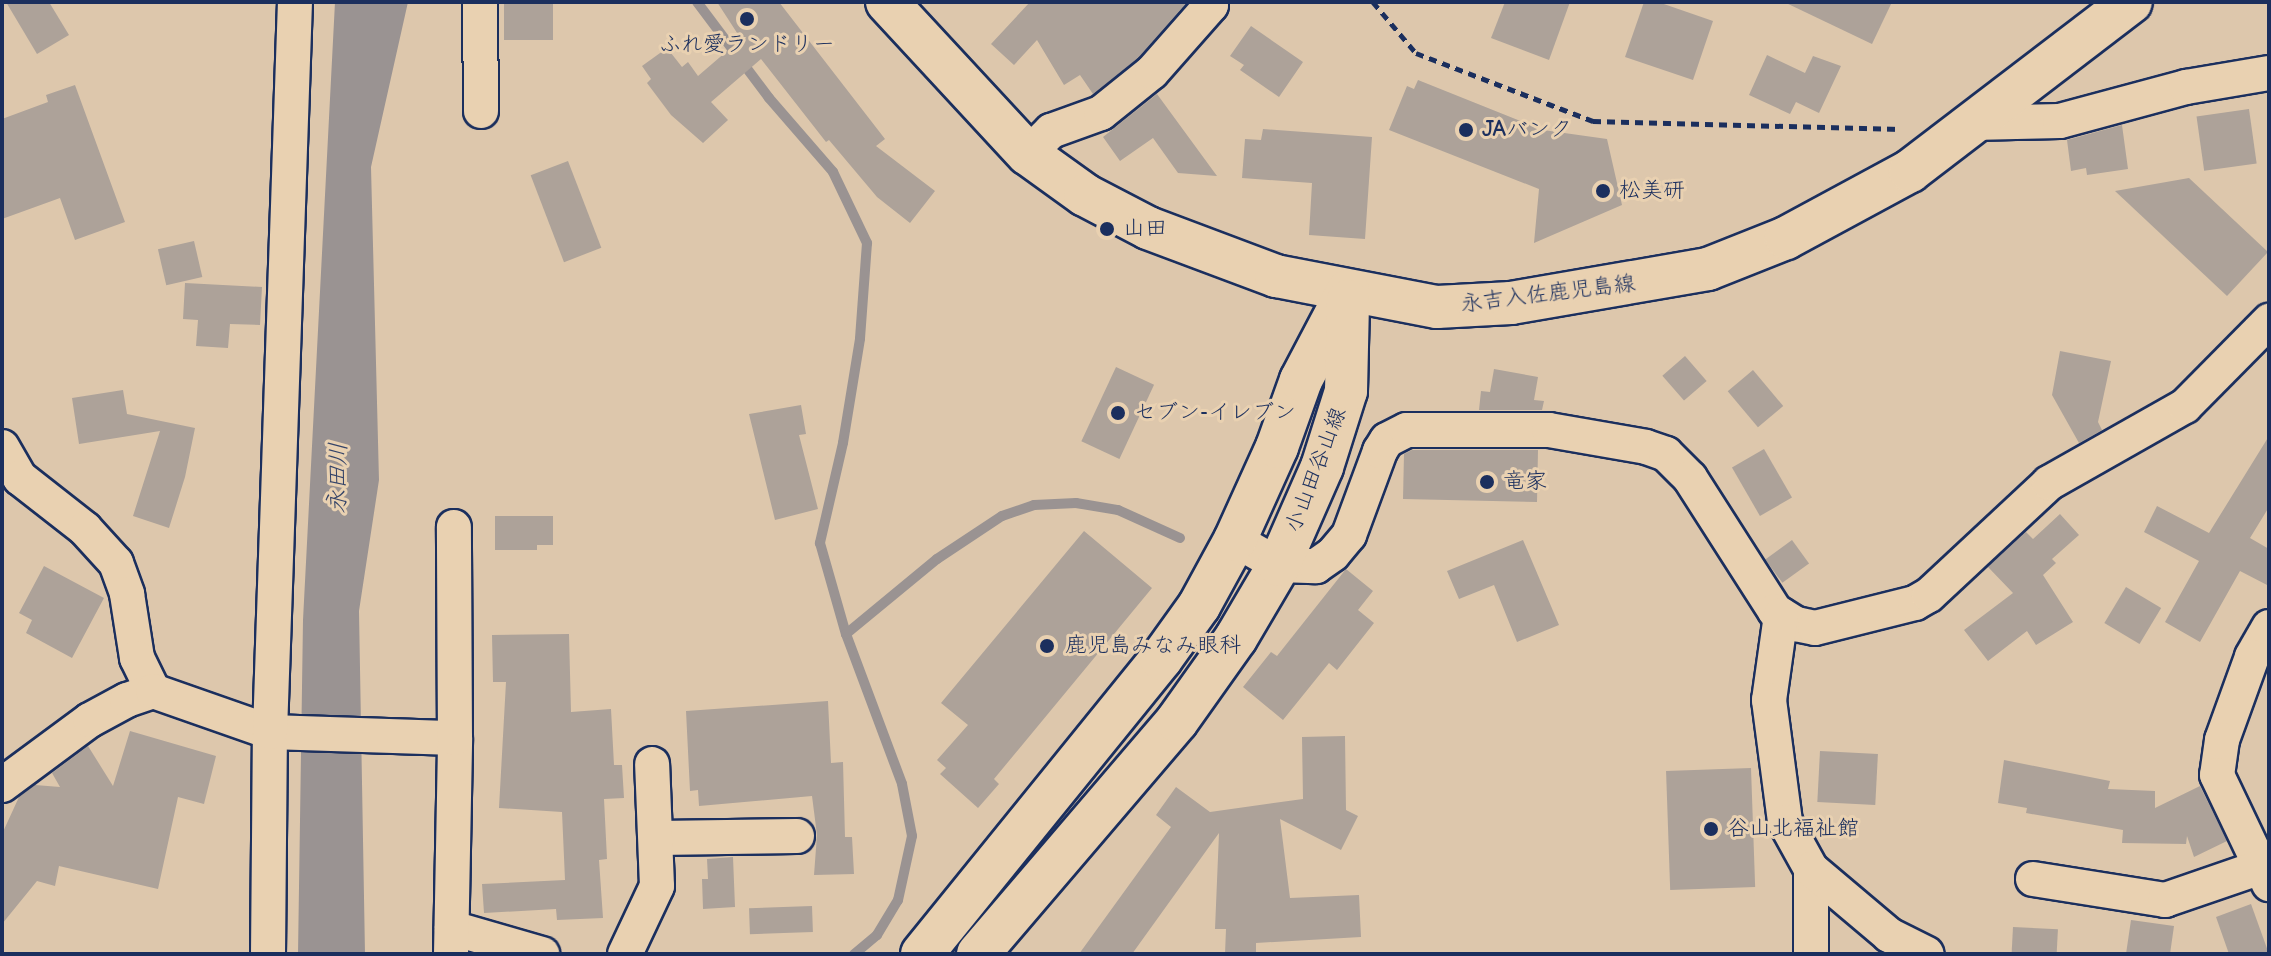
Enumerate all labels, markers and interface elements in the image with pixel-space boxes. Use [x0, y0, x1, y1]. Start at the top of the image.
marker: ふれ愛ランドリー [738, 10, 756, 28]
place label: ふれ愛ランドリー [659, 32, 835, 58]
place label: JAバンク [1482, 117, 1572, 143]
marker: JAバンク [1457, 121, 1475, 139]
place label: 松美研 [1619, 178, 1685, 204]
marker: 松美研 [1594, 182, 1612, 200]
place label: 山田 [1123, 216, 1167, 242]
marker: 山田 [1098, 220, 1116, 238]
street label: 永吉入佐鹿児島線 [1459, 270, 1637, 318]
place label: セブン-イレブン [1134, 400, 1296, 426]
marker: セブン-イレブン [1109, 404, 1127, 422]
street label: 小山田谷山線 [1280, 404, 1352, 536]
water label: 永田川 [323, 442, 353, 514]
place label: 竜家 [1503, 469, 1547, 495]
marker: 竜家 [1478, 473, 1496, 491]
place label: 鹿児島みなみ眼科 [1065, 633, 1241, 659]
marker: 鹿児島みなみ眼科 [1036, 635, 1058, 657]
place label: 谷山北福祉館 [1727, 816, 1859, 842]
marker: 谷山北福祉館 [1702, 820, 1720, 838]

